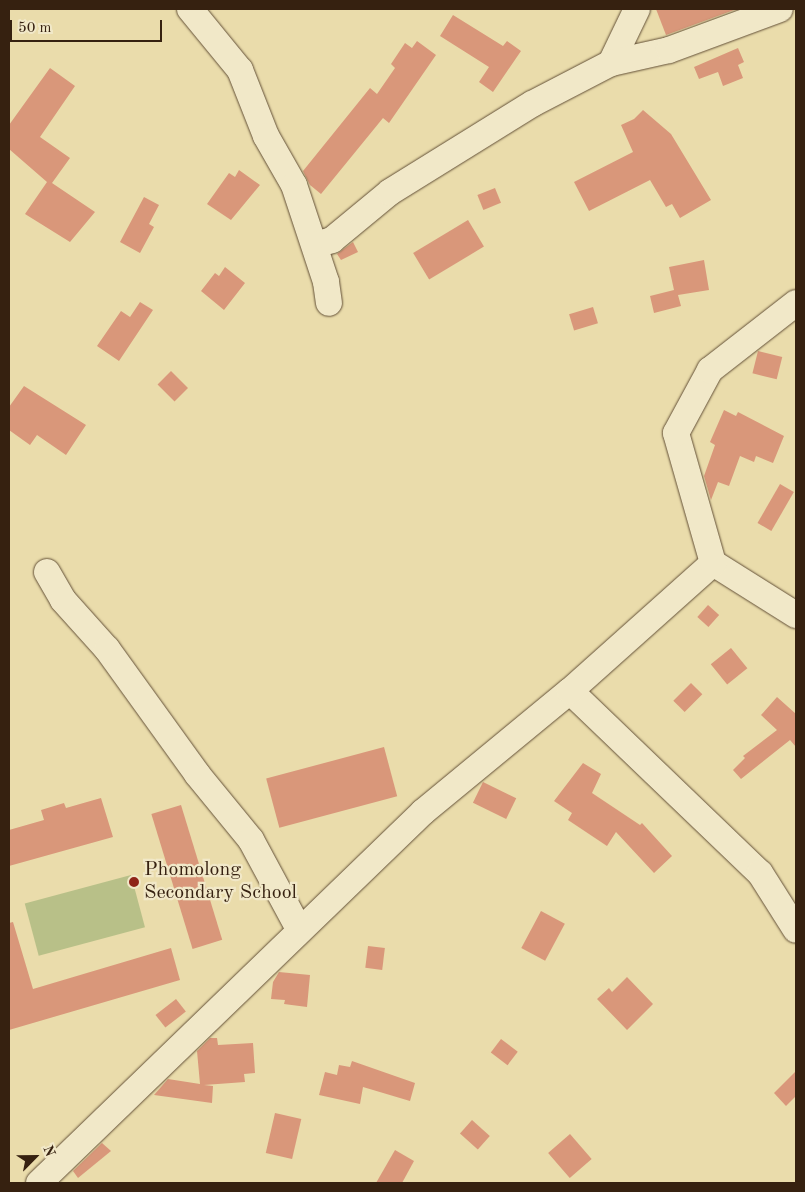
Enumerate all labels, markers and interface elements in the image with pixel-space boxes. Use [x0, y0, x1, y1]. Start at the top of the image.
scale bar [12, 10, 165, 42]
text: 50 m [18, 21, 52, 36]
place label: Phomolong Secondary School [144, 858, 297, 905]
marker: Phomolong Secondary School [128, 876, 140, 888]
north arrow [10, 1132, 60, 1182]
text: N [40, 1143, 57, 1159]

